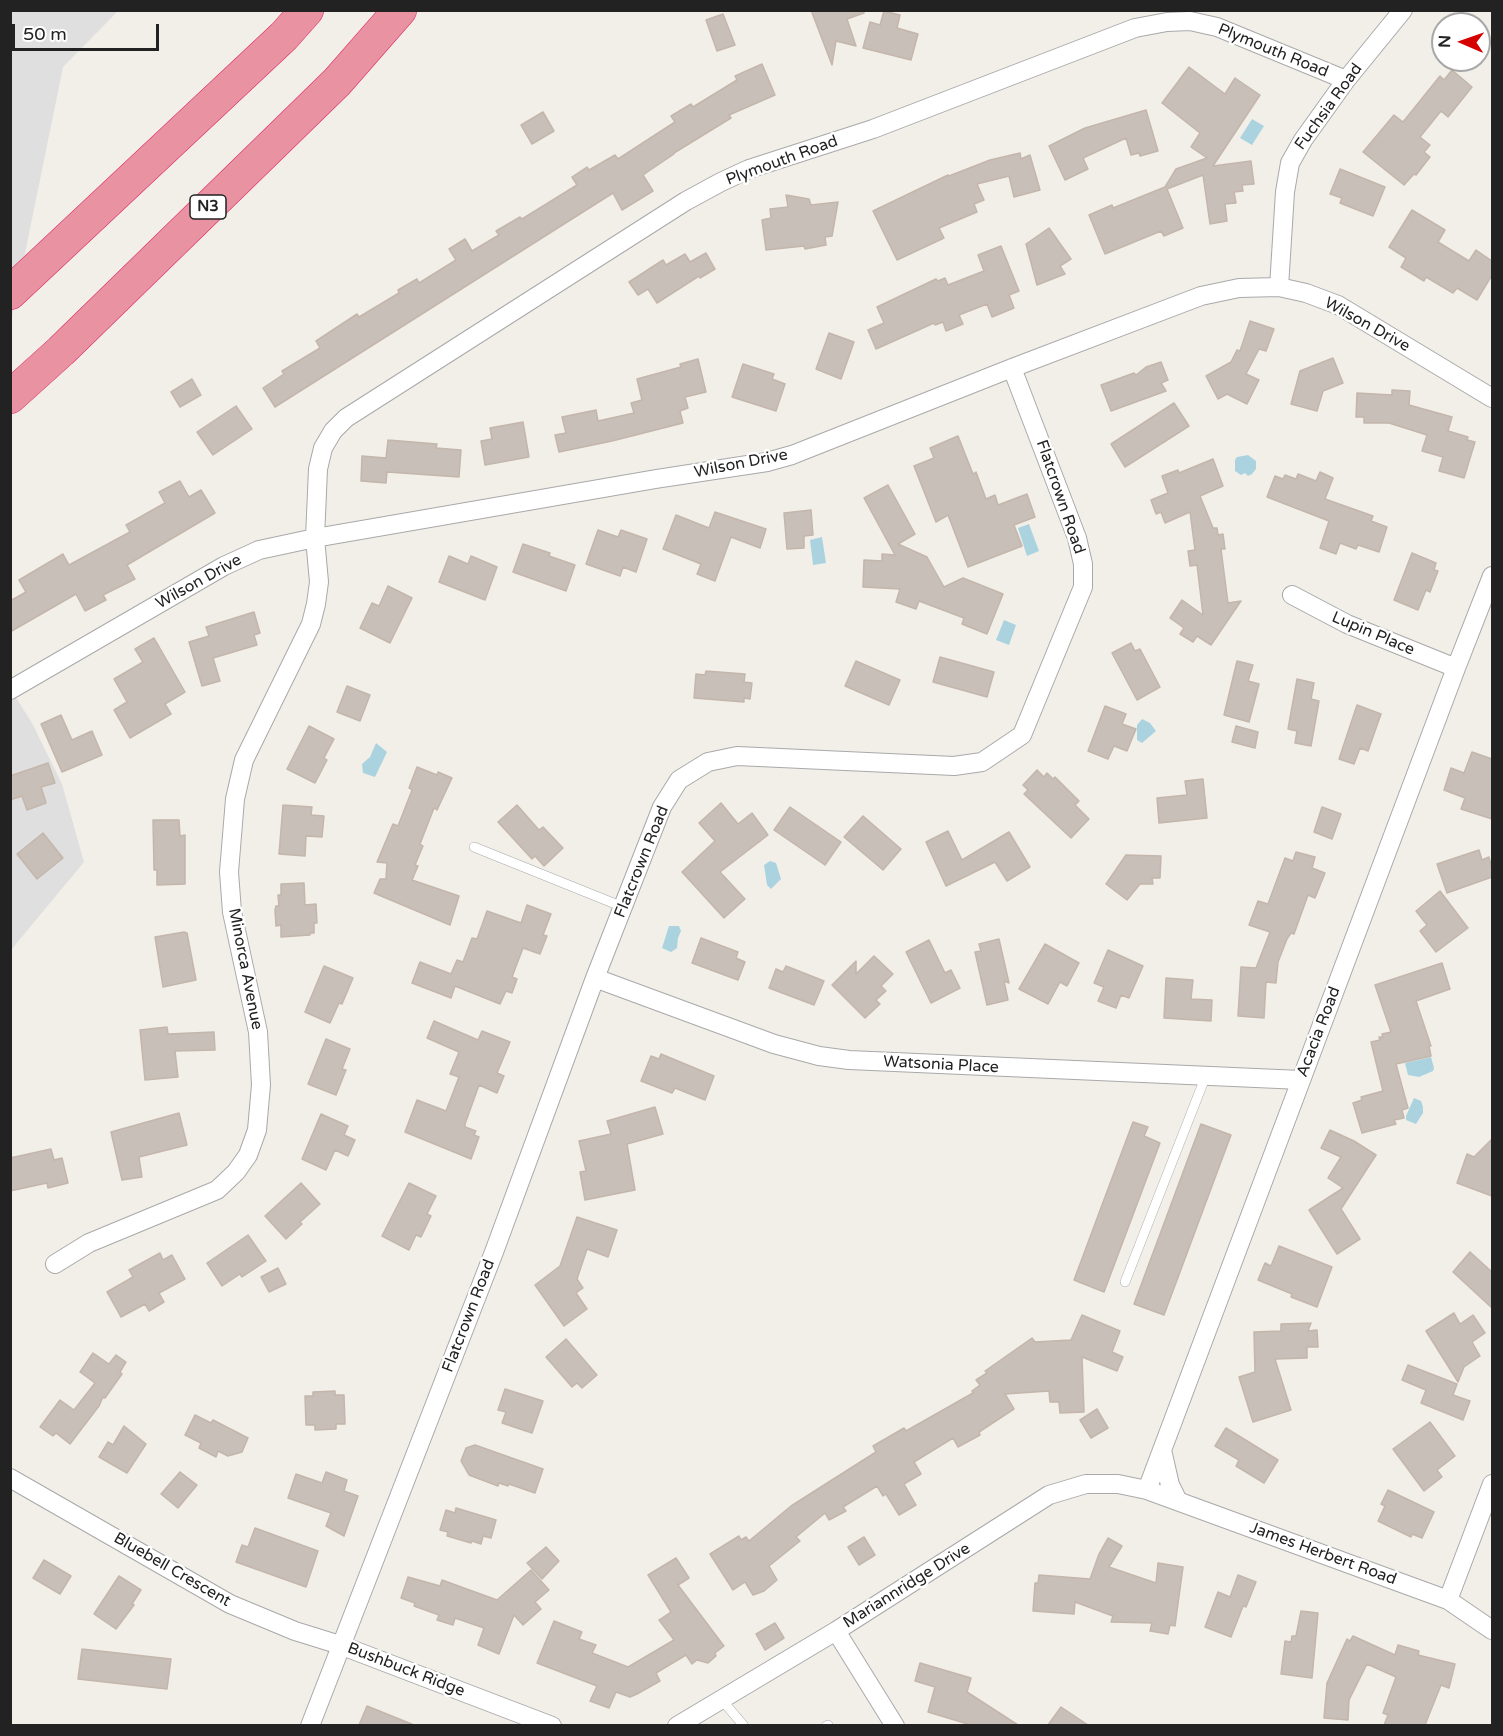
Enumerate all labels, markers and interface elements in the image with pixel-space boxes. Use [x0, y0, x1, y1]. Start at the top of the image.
scale bar [15, 12, 162, 50]
north arrow [1431, 12, 1491, 72]
street label: Plymouth Road [1215, 20, 1331, 82]
text: 50 m [23, 23, 67, 45]
text: N [1435, 35, 1455, 48]
street label: Fuchsia Road [1291, 60, 1367, 154]
street label: Plymouth Road [723, 132, 841, 190]
road number: N3 [190, 195, 226, 219]
street label: Wilson Drive [1321, 294, 1413, 356]
street label: Flatcrown Road [1032, 438, 1088, 556]
street label: Wilson Drive [693, 446, 789, 482]
street label: Wilson Drive [153, 551, 245, 613]
street label: Lupin Place [1329, 608, 1417, 660]
street label: Flatcrown Road [611, 803, 673, 921]
street label: Minorca Avenue [224, 907, 266, 1031]
street label: Acacia Road [1293, 984, 1345, 1080]
street label: Watsonia Place [883, 1052, 999, 1078]
street label: Flatcrown Road [439, 1257, 499, 1375]
street label: James Herbert Road [1247, 1519, 1399, 1589]
street label: Bluebell Crescent [110, 1529, 234, 1611]
street label: Mariannridge Drive [840, 1539, 974, 1633]
street label: Bushbuck Ridge [345, 1639, 467, 1701]

